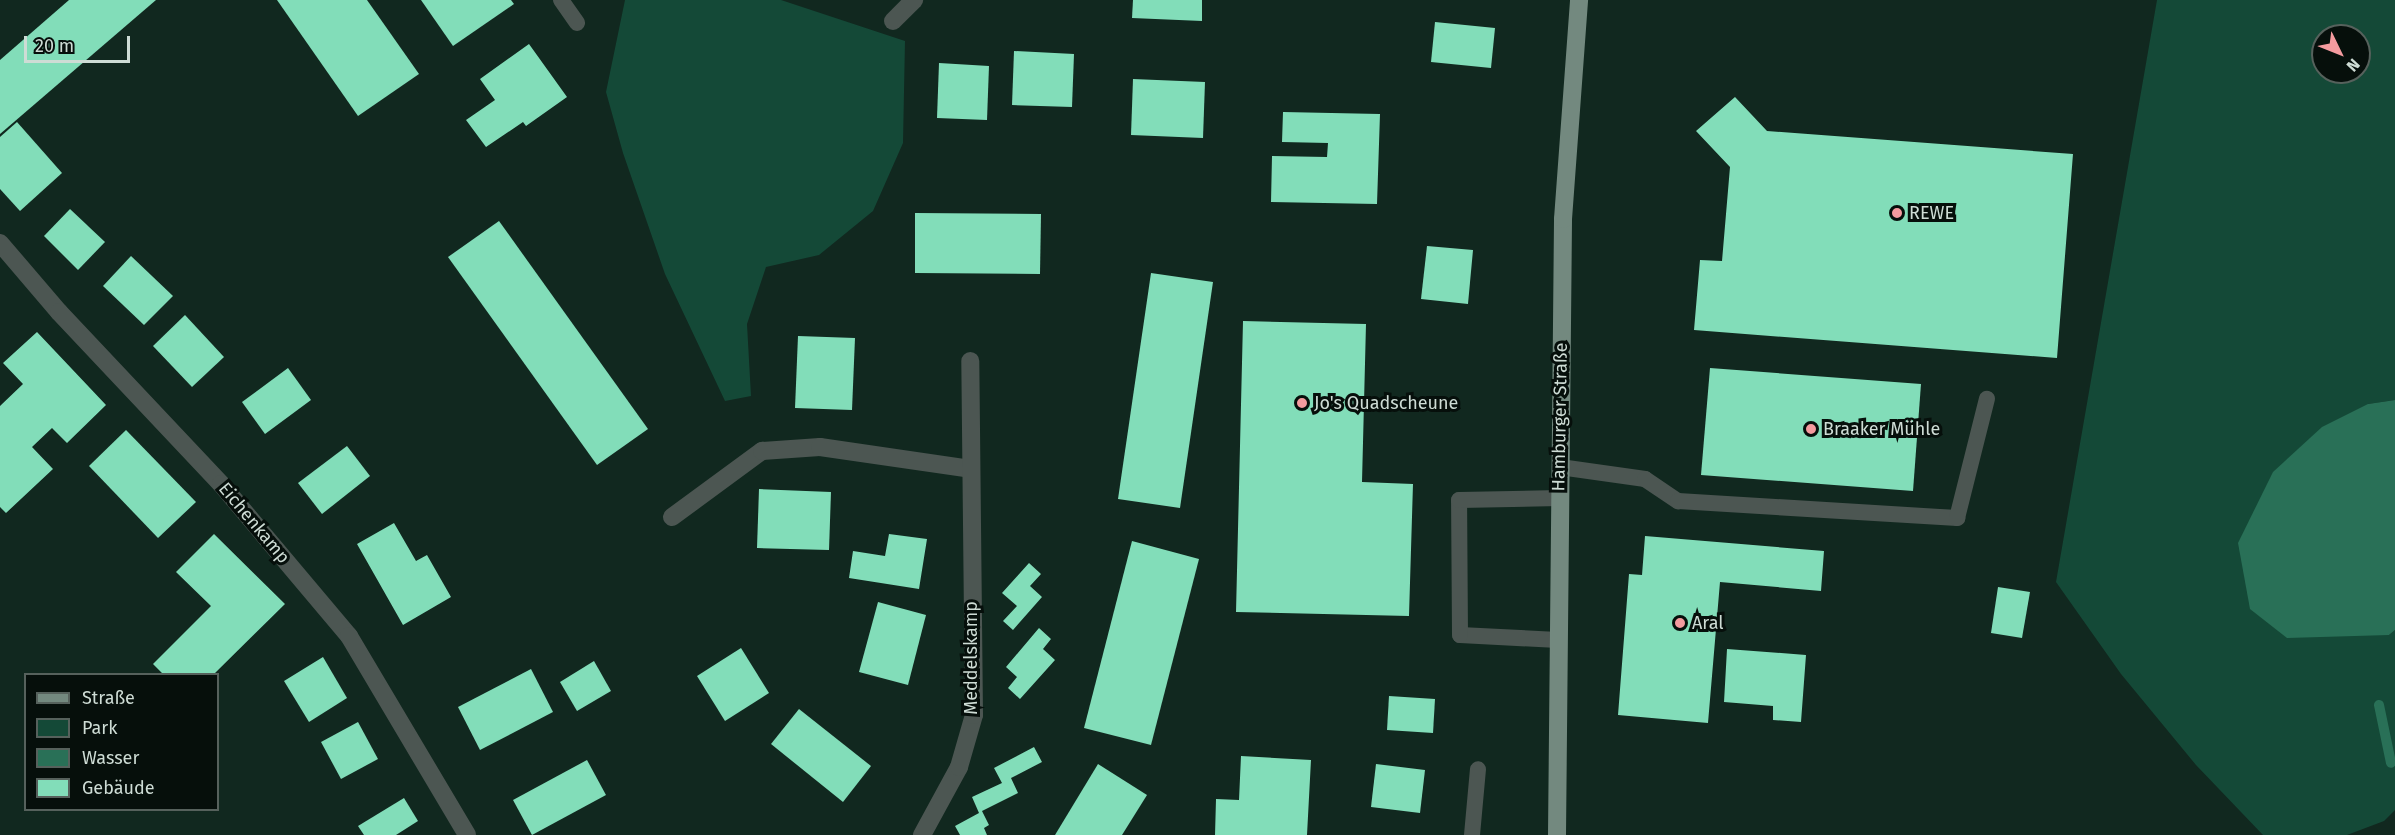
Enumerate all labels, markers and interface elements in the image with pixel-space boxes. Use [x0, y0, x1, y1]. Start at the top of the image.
scale bar [27, 24, 134, 62]
north arrow [2311, 24, 2371, 84]
text: 20 m [35, 35, 74, 57]
text: N [2343, 55, 2364, 76]
place label: REWE [1909, 202, 1954, 224]
marker: REWE [1890, 206, 1904, 220]
street label: Hamburger Straße [1548, 342, 1572, 492]
place label: Jo's Quadscheune [1314, 392, 1458, 414]
marker: Jo's Quadscheune [1295, 396, 1309, 410]
place label: Braaker Mühle [1823, 418, 1940, 440]
marker: Braaker Mühle [1804, 422, 1818, 436]
street label: Eichenkamp [214, 478, 294, 568]
street label: Meddelskamp [960, 601, 982, 715]
place label: Aral [1692, 612, 1724, 634]
marker: Aral [1673, 616, 1687, 630]
legend [24, 673, 219, 811]
text: Straße [82, 687, 135, 709]
text: Park [82, 717, 117, 739]
text: Wasser [82, 747, 139, 769]
text: Gebäude [82, 777, 155, 799]

